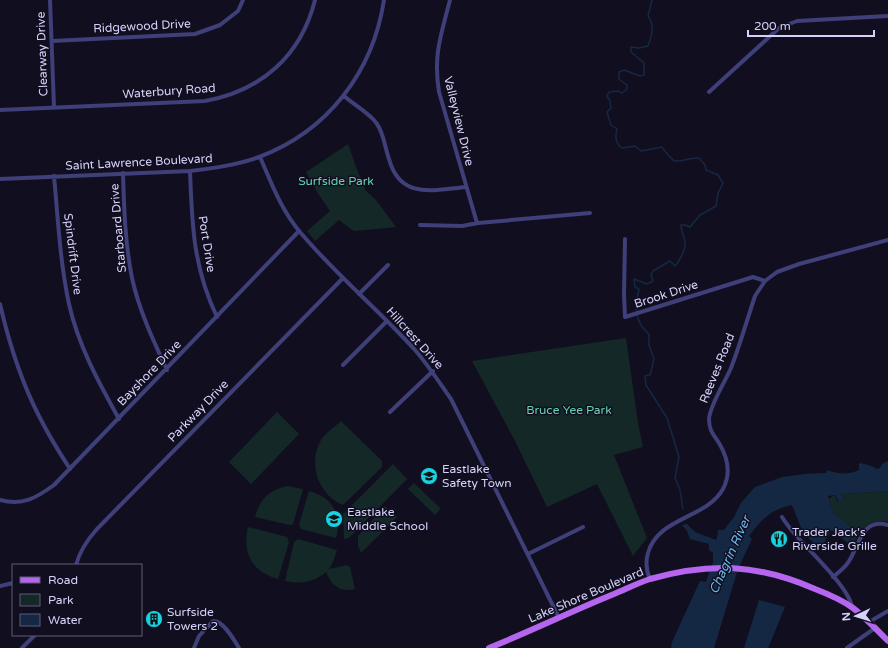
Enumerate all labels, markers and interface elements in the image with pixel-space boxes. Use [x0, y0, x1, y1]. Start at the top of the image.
street label: Clearway Drive [34, 11, 50, 97]
scale bar [748, 12, 874, 38]
street label: Ridgewood Drive [93, 16, 191, 36]
text: 200 m [754, 19, 791, 33]
street label: Valleyview Drive [441, 75, 477, 167]
street label: Waterbury Road [122, 81, 216, 101]
street label: Saint Lawrence Boulevard [65, 151, 213, 173]
park label: Surfside Park [298, 174, 374, 188]
street label: Starboard Drive [107, 183, 129, 273]
street label: Spindrift Drive [61, 212, 85, 296]
street label: Port Drive [196, 215, 218, 273]
street label: Brook Drive [632, 277, 700, 311]
street label: Hillcrest Drive [384, 304, 447, 372]
street label: Reeves Road [697, 331, 737, 405]
street label: Bayshore Drive [114, 337, 184, 409]
street label: Parkway Drive [165, 377, 231, 445]
park label: Bruce Yee Park [526, 403, 612, 417]
place label: Eastlake Safety Town [442, 462, 512, 490]
school or university icon: Eastlake Safety Town [419, 466, 439, 486]
place label: Eastlake Middle School [347, 505, 428, 533]
school or university icon: Eastlake Middle School [324, 509, 344, 529]
water label: Chagrin River [706, 512, 755, 596]
place label: Trader Jack's Riverside Grille [792, 525, 877, 553]
restaurant icon: Trader Jack's Riverside Grille [769, 529, 789, 549]
legend [12, 564, 142, 636]
street label: Lake Shore Boulevard [526, 564, 646, 626]
text: Road [48, 573, 78, 587]
text: Park [48, 593, 74, 607]
north arrow [836, 596, 876, 636]
place label: Surfside Towers 2 [167, 605, 218, 633]
building icon: Surfside Towers 2 [144, 609, 164, 629]
text: N [840, 612, 853, 622]
text: Water [48, 613, 83, 627]

